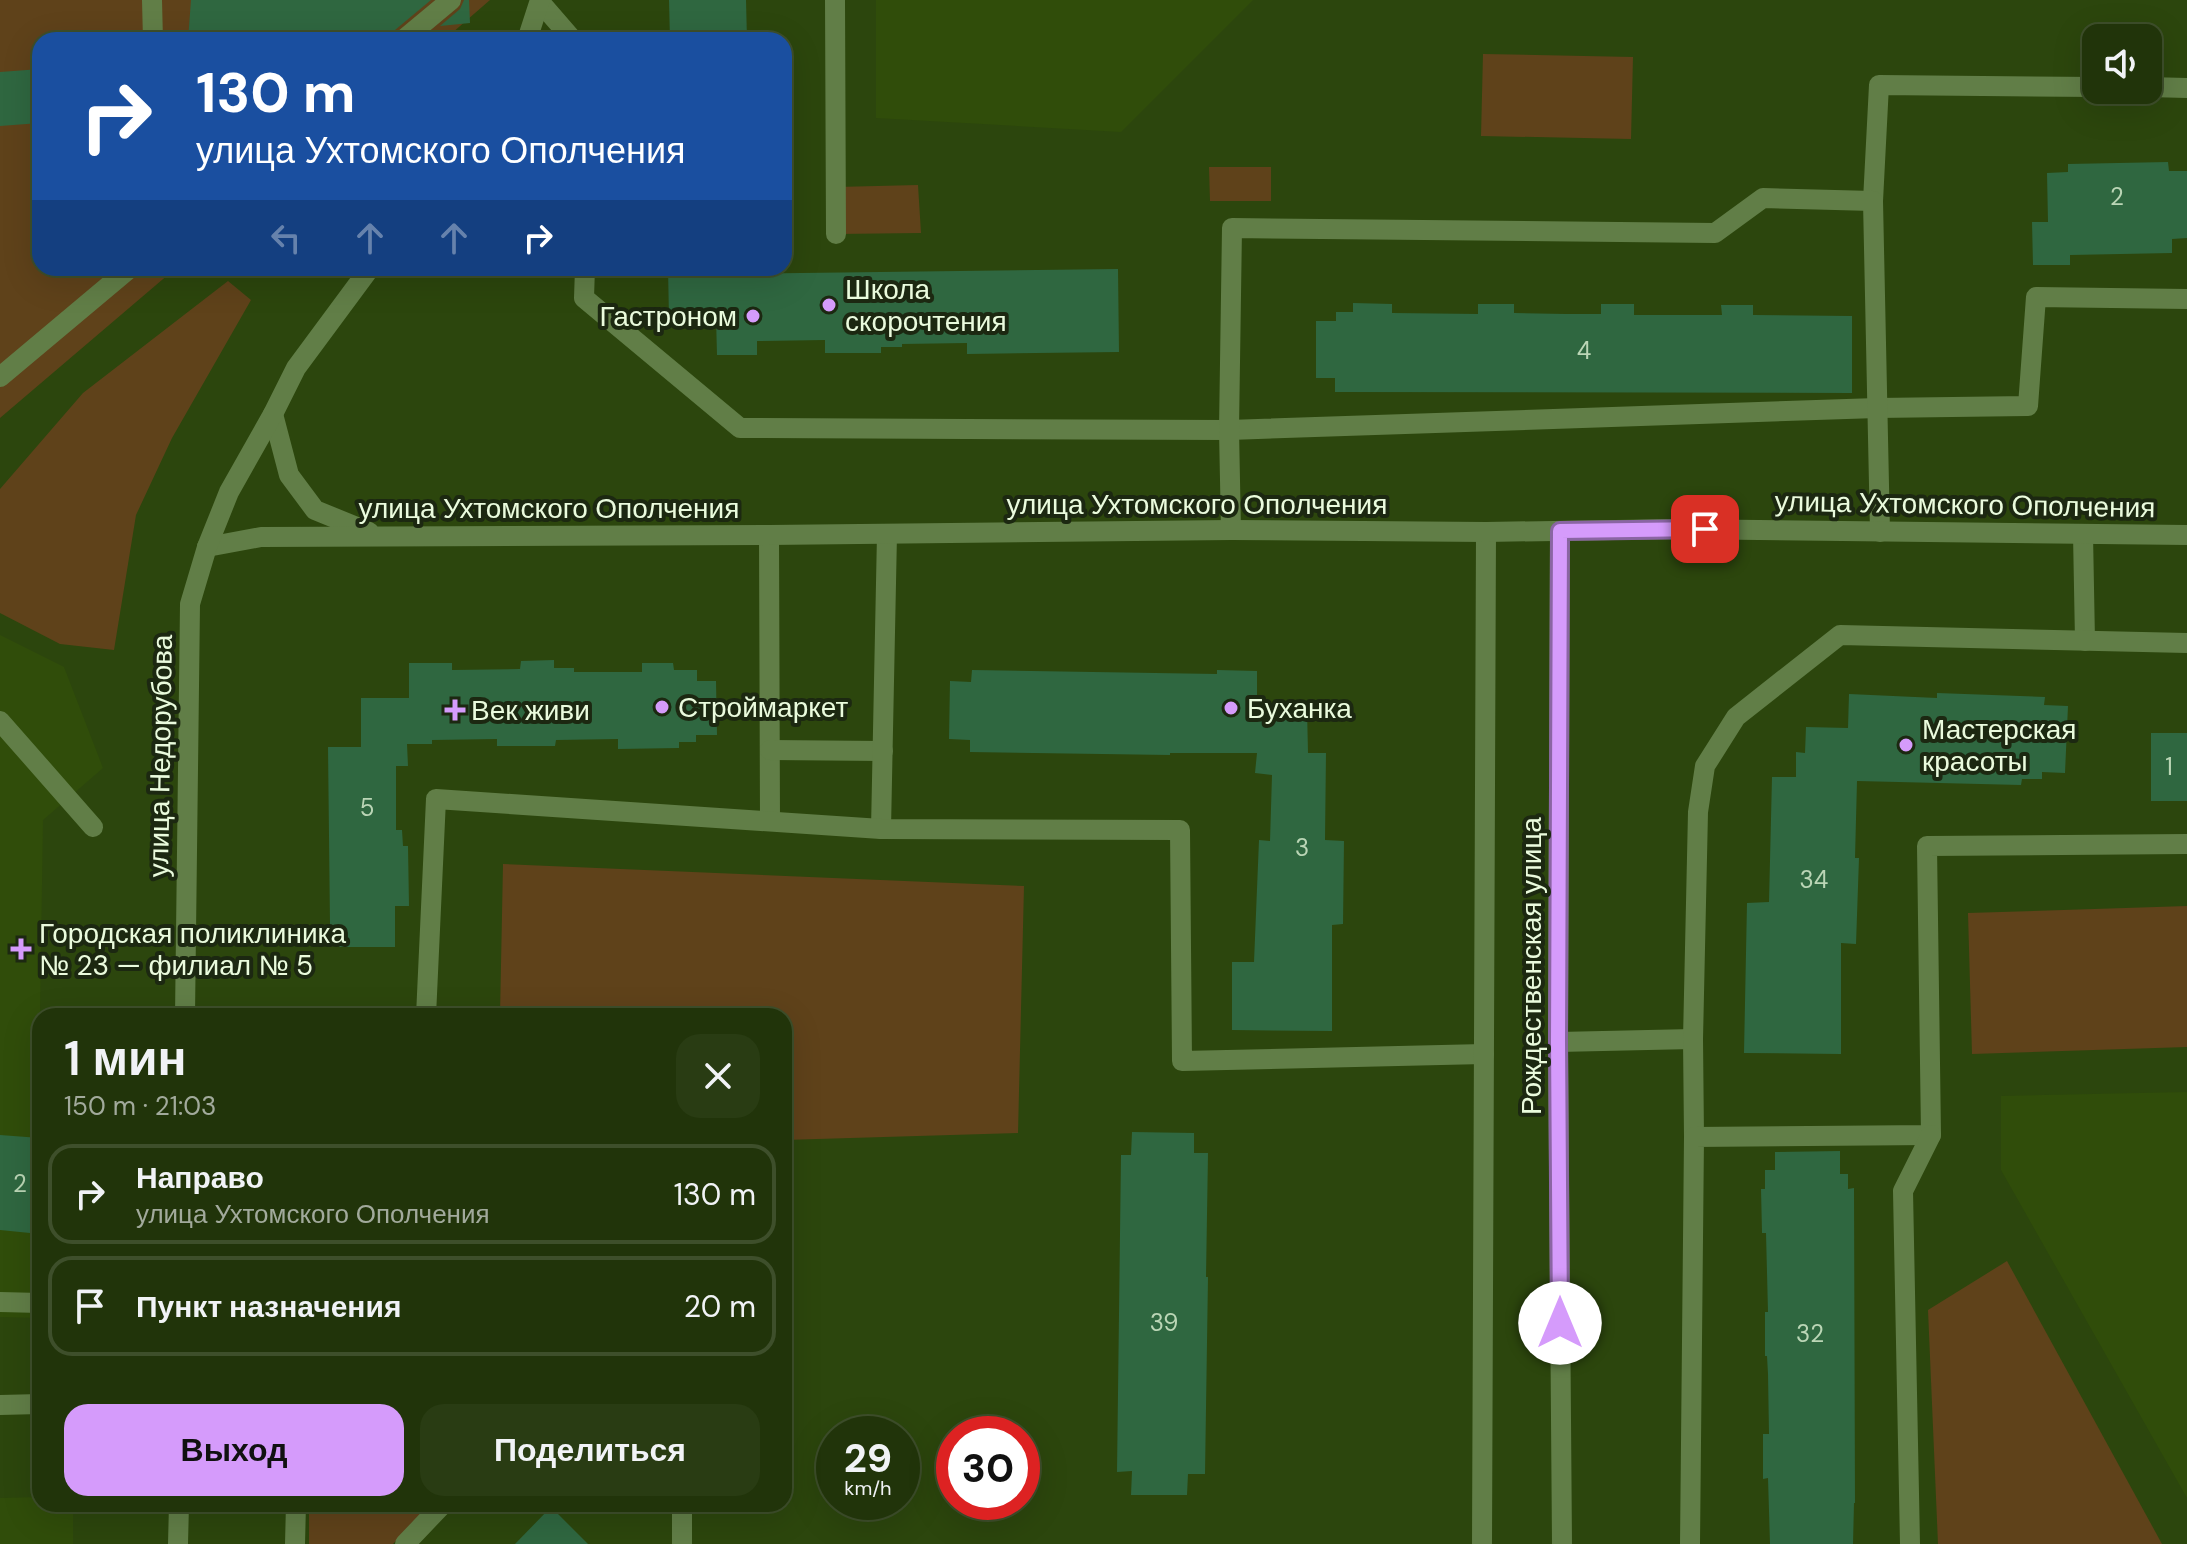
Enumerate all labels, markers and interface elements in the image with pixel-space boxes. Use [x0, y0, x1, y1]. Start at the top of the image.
map controls [2082, 24, 2162, 104]
button: sound [2082, 24, 2162, 104]
text: 130 m [196, 56, 355, 129]
icon: right [64, 64, 168, 168]
text: улица Ухтомского Ополчения [196, 127, 686, 174]
house number: 2 [2110, 181, 2124, 212]
icon: left [264, 216, 308, 260]
icon: ahead [348, 216, 392, 260]
icon: ahead [432, 216, 476, 260]
icon: right [516, 216, 560, 260]
place label: Школа скорочтения [845, 271, 1007, 340]
marker: Школа скорочтения [820, 296, 838, 314]
place label: Гастроном [600, 298, 737, 335]
marker: Гастроном [744, 307, 762, 325]
house number: 4 [1577, 335, 1591, 366]
street label: улица Ухтомского Ополчения [1774, 483, 2156, 526]
street label: улица Ухтомского Ополчения [1007, 486, 1387, 523]
street label: улица Ухтомского Ополчения [359, 490, 739, 527]
pin [1671, 495, 1739, 563]
icon: arrive [1683, 507, 1727, 551]
street label: улица Недорубова [140, 634, 181, 878]
place label: Строймаркет [678, 689, 848, 726]
place label: Буханка [1247, 690, 1352, 727]
place label: Век живи [471, 692, 590, 729]
marker: Строймаркет [653, 698, 671, 716]
marker: Буханка [1222, 699, 1240, 717]
marker: Век живи [446, 701, 464, 719]
place label: Мастерская красоты [1922, 711, 2076, 780]
marker: Мастерская красоты [1897, 736, 1915, 754]
house number: 1 [2165, 751, 2173, 782]
house number: 5 [360, 792, 374, 823]
street label: Рождественская улица [1513, 817, 1550, 1115]
house number: 3 [1295, 832, 1309, 863]
house number: 34 [1800, 864, 1828, 895]
place label: Городская поликлиника № 23 — филиал № 5 [39, 915, 346, 984]
marker: Городская поликлиника № 23 — филиал № 5 [10, 938, 32, 960]
text: 1 мин [64, 1027, 186, 1090]
button: close [676, 1034, 760, 1118]
text: 150 m · 21:03 [64, 1089, 216, 1123]
text: Направо [136, 1158, 264, 1197]
house number: 2 [13, 1168, 27, 1199]
icon: right [68, 1172, 112, 1216]
text: 130 m [674, 1175, 756, 1214]
text: улица Ухтомского Ополчения [136, 1197, 490, 1231]
position arrow [1518, 1281, 1602, 1365]
icon: arrive [68, 1284, 112, 1328]
text: Пункт назначения [136, 1287, 401, 1326]
text: 20 m [684, 1287, 756, 1326]
house number: 39 [1150, 1307, 1178, 1338]
house number: 32 [1796, 1318, 1824, 1349]
button: Выход [64, 1404, 404, 1496]
button: Поделиться [420, 1404, 760, 1496]
speed limit sign: 30 [936, 1416, 1040, 1520]
text: 29 [844, 1432, 892, 1484]
text: km/h [844, 1475, 892, 1501]

